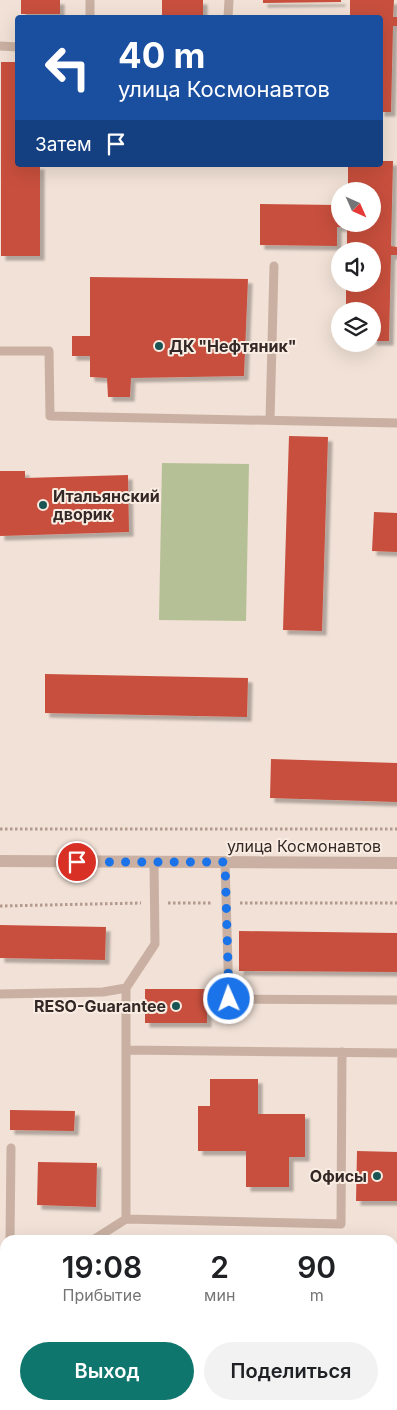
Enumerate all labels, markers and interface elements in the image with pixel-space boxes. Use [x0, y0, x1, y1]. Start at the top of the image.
text: 40 m [118, 34, 206, 76]
icon: left [35, 35, 100, 100]
text: улица Космонавтов [118, 76, 330, 102]
icon: arrive [102, 130, 130, 158]
text: Затем [35, 133, 92, 156]
north arrow [331, 182, 381, 232]
map controls [331, 182, 381, 352]
button: sound [331, 242, 381, 292]
button: layers [331, 302, 381, 352]
place label: ДК "Нефтяник" [169, 336, 297, 356]
marker: ДК "Нефтяник" [153, 340, 165, 352]
place label: Итальянский дворик [53, 486, 160, 524]
marker: Итальянский дворик [37, 499, 49, 511]
street label: улица Космонавтов [227, 836, 381, 856]
pin [56, 841, 98, 883]
icon: arrive [63, 848, 91, 876]
position arrow [202, 972, 254, 1024]
place label: RESO-Guarantee [34, 996, 166, 1016]
marker: RESO-Guarantee [170, 1000, 182, 1012]
place label: Офисы [310, 1166, 367, 1186]
marker: Офисы [371, 1170, 383, 1182]
text: 19:08 [62, 1249, 142, 1285]
text: 2 [210, 1249, 229, 1285]
text: 90 [297, 1249, 336, 1285]
text: Прибытие [63, 1285, 142, 1305]
text: мин [204, 1285, 235, 1305]
text: m [310, 1285, 324, 1305]
button: Выход [20, 1342, 194, 1400]
button: Поделиться [204, 1342, 378, 1400]

